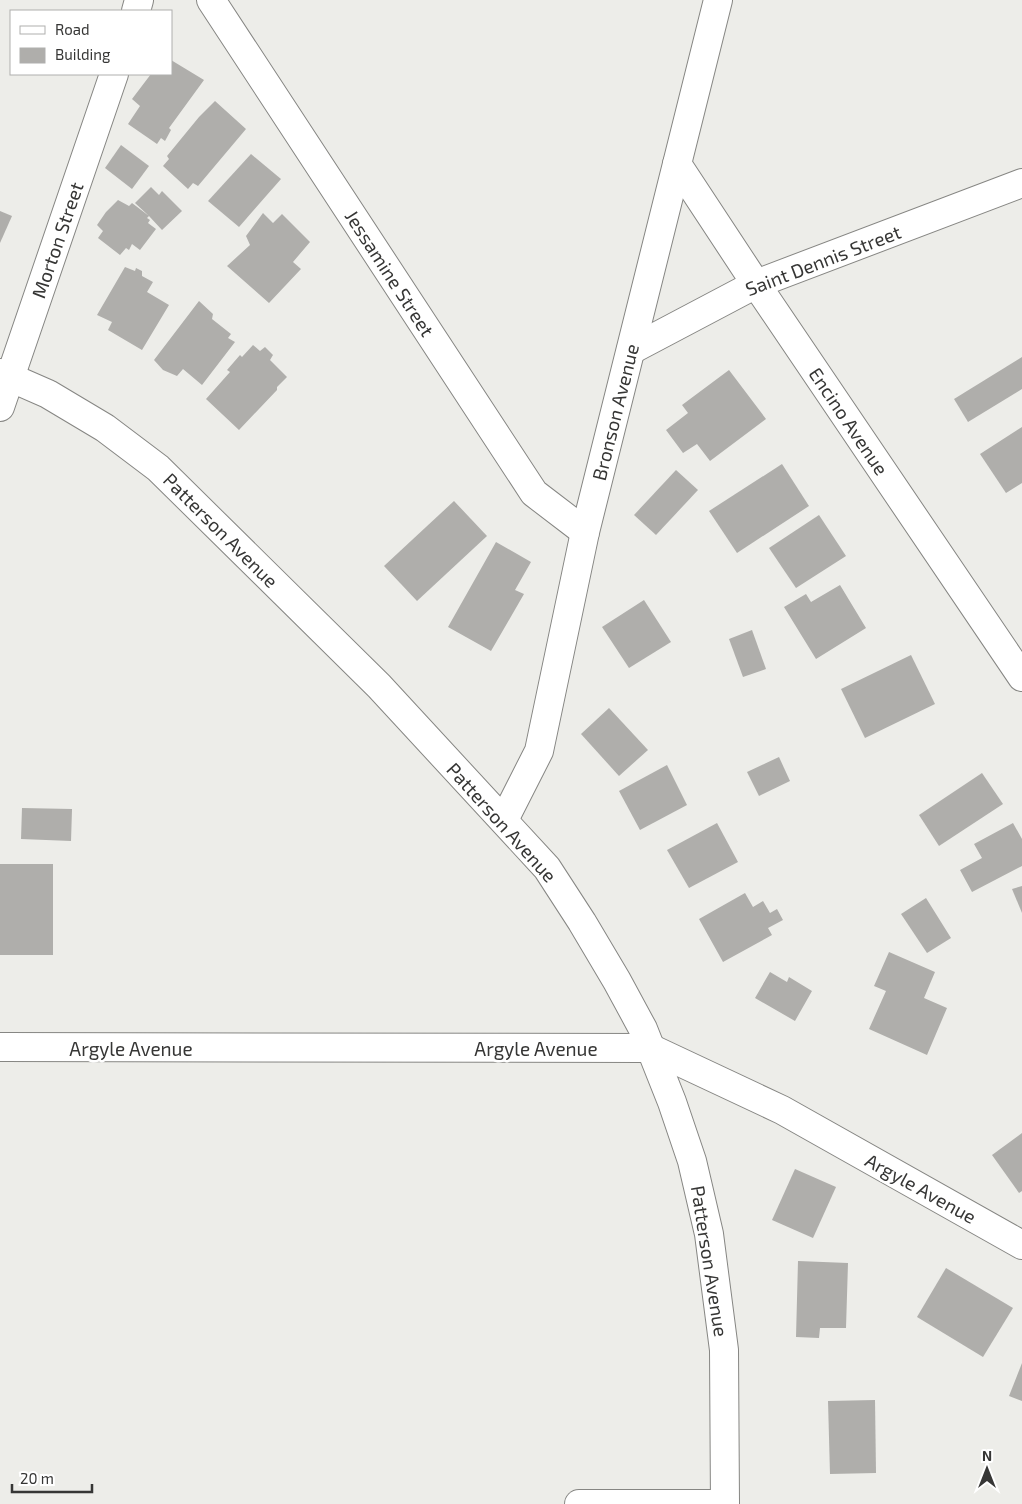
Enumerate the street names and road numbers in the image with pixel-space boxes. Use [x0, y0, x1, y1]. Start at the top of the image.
street label: Morton Street [26, 179, 88, 301]
street label: Jessamine Street [341, 205, 439, 341]
street label: Saint Dennis Street [742, 220, 904, 300]
street label: Bronson Avenue [587, 341, 643, 483]
street label: Encino Avenue [805, 363, 893, 479]
street label: Patterson Avenue [159, 468, 283, 592]
street label: Patterson Avenue [442, 758, 562, 886]
street label: Argyle Avenue [69, 1037, 193, 1060]
street label: Argyle Avenue [474, 1037, 598, 1060]
street label: Argyle Avenue [861, 1148, 981, 1228]
street label: Patterson Avenue [687, 1184, 733, 1338]

